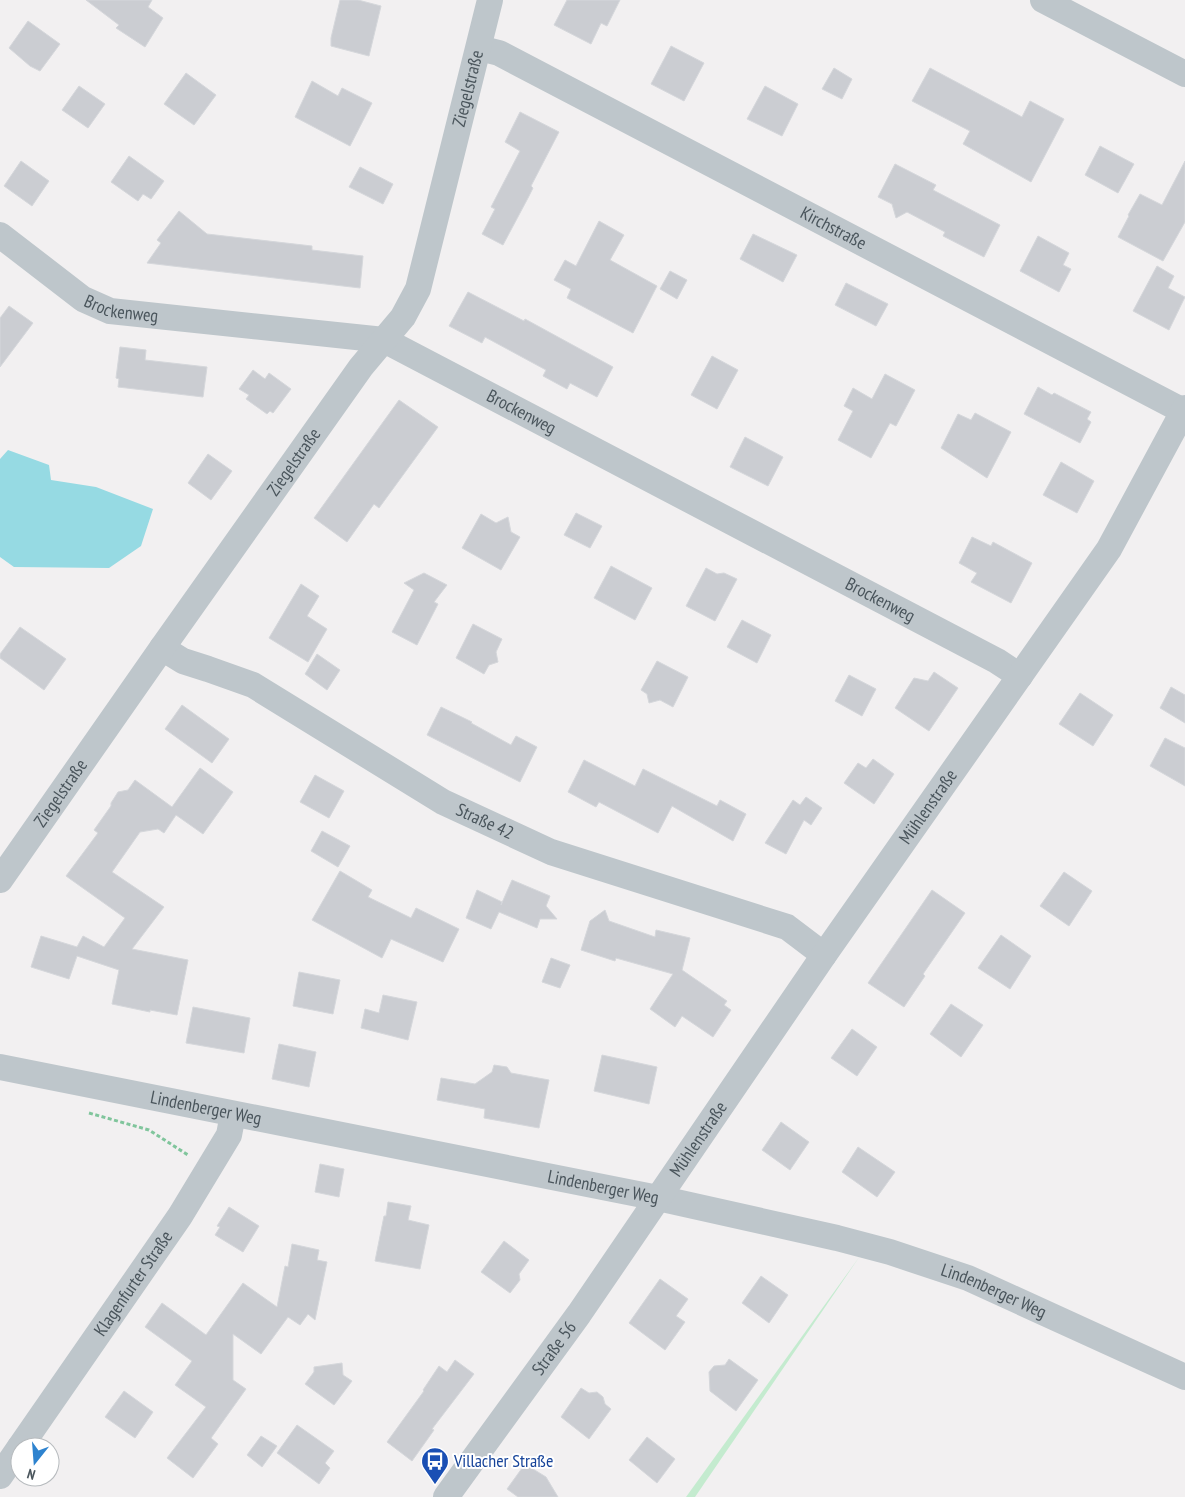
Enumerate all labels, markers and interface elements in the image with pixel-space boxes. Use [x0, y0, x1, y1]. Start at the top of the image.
street label: Ziegelstraße [447, 48, 488, 129]
street label: Kirchstraße [797, 201, 871, 254]
street label: Brockenweg [81, 289, 159, 327]
street label: Brockenweg [483, 384, 560, 439]
street label: Ziegelstraße [261, 423, 325, 500]
street label: Brockenweg [842, 572, 919, 627]
street label: Ziegelstraße [29, 754, 92, 831]
street label: Mühlenstraße [893, 765, 962, 848]
street label: Straße 42 [453, 798, 518, 844]
street label: Lindenberger Weg [148, 1085, 264, 1130]
street label: Mühlenstraße [664, 1097, 732, 1181]
street label: Lindenberger Weg [546, 1164, 661, 1209]
street label: Klagenfurter Straße [88, 1226, 177, 1340]
street label: Lindenberger Weg [938, 1258, 1050, 1323]
street label: Straße 56 [527, 1316, 581, 1379]
north arrow [10, 1437, 60, 1487]
bus stop icon: Villacher Straße [420, 1446, 450, 1485]
place label: Villacher Straße [453, 1449, 553, 1472]
text: N [25, 1465, 37, 1484]

